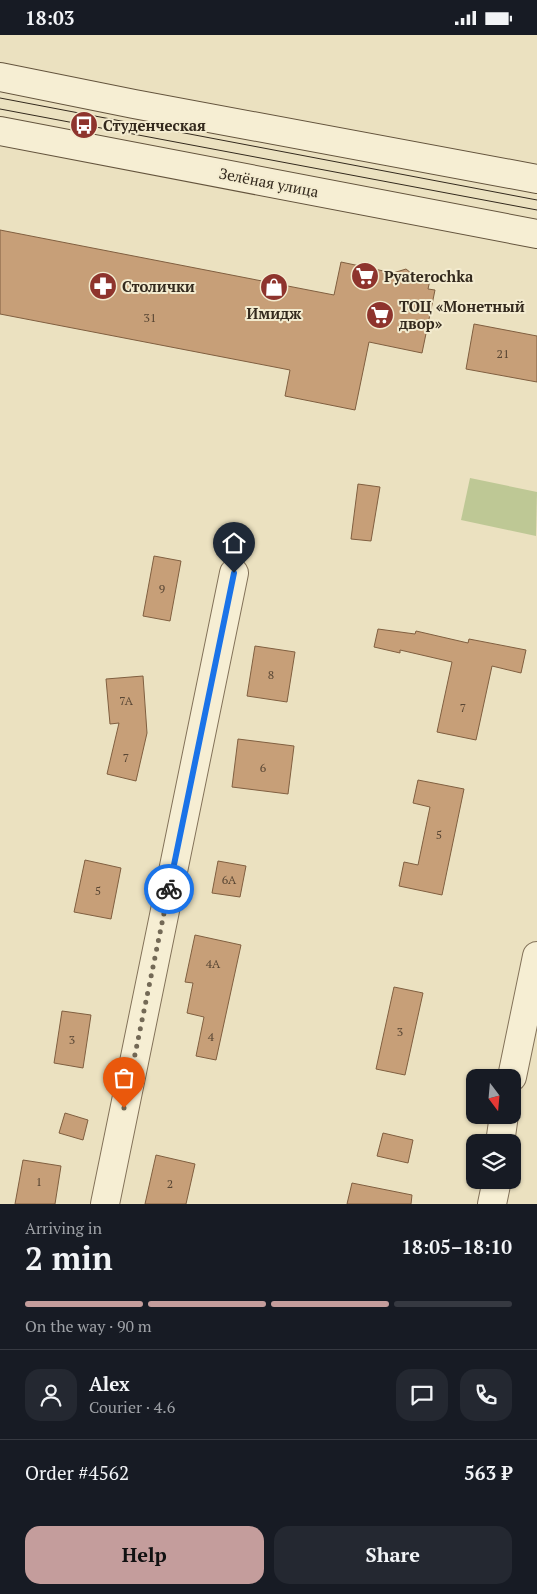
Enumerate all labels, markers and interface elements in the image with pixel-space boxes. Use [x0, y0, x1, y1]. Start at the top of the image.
text: 18:03 [25, 5, 74, 30]
bus stop icon: Студенческая [69, 110, 99, 140]
place label: Студенческая [103, 115, 206, 135]
street label: Зелёная улица [218, 163, 321, 202]
supermarket icon: Pyaterochka [350, 261, 380, 291]
place label: Pyaterochka [384, 266, 474, 286]
pharmacy icon: Столички [88, 271, 118, 301]
shop icon: Имидж [259, 272, 289, 302]
place label: Столички [122, 276, 195, 296]
place label: ТОЦ «Монетный двор» [399, 296, 525, 333]
supermarket icon: ТОЦ «Монетный двор» [365, 300, 395, 330]
place label: Имидж [247, 303, 302, 323]
house number: 31 [144, 310, 156, 325]
house number: 21 [497, 346, 509, 361]
pin [213, 522, 255, 573]
icon: home [220, 529, 248, 557]
house number: 9 [159, 581, 165, 596]
house number: 8 [268, 667, 274, 682]
house number: 7А [119, 693, 134, 708]
house number: 7 [460, 700, 466, 715]
house number: 7 [123, 750, 129, 765]
house number: 6 [260, 760, 267, 775]
house number: 5 [436, 827, 442, 842]
courier [144, 864, 194, 914]
house number: 6А [222, 872, 237, 887]
icon: bike [155, 875, 183, 903]
house number: 5 [95, 883, 101, 898]
house number: 4А [206, 956, 221, 971]
house number: 3 [397, 1024, 403, 1039]
house number: 4 [208, 1029, 215, 1044]
house number: 3 [69, 1032, 75, 1047]
pin [103, 1057, 145, 1108]
icon: bag [110, 1064, 138, 1092]
north arrow [466, 1069, 521, 1124]
map controls [466, 1069, 521, 1189]
button: layers [466, 1134, 521, 1189]
house number: 1 [36, 1174, 42, 1189]
house number: 2 [167, 1176, 173, 1191]
text: Arriving in [25, 1217, 102, 1239]
text: 18:05–18:10 [401, 1234, 512, 1259]
text: 2 min [25, 1237, 113, 1279]
text: On the way · 90 m [25, 1315, 152, 1337]
button: person [25, 1369, 77, 1421]
button: chat [396, 1369, 448, 1421]
button: phone [460, 1369, 512, 1421]
text: Alex [89, 1371, 130, 1396]
text: Courier · 4.6 [89, 1396, 175, 1418]
text: Order #4562 [25, 1460, 129, 1485]
text: 563 ₽ [464, 1460, 512, 1485]
button: Help [25, 1526, 264, 1584]
button: Share [274, 1526, 512, 1584]

